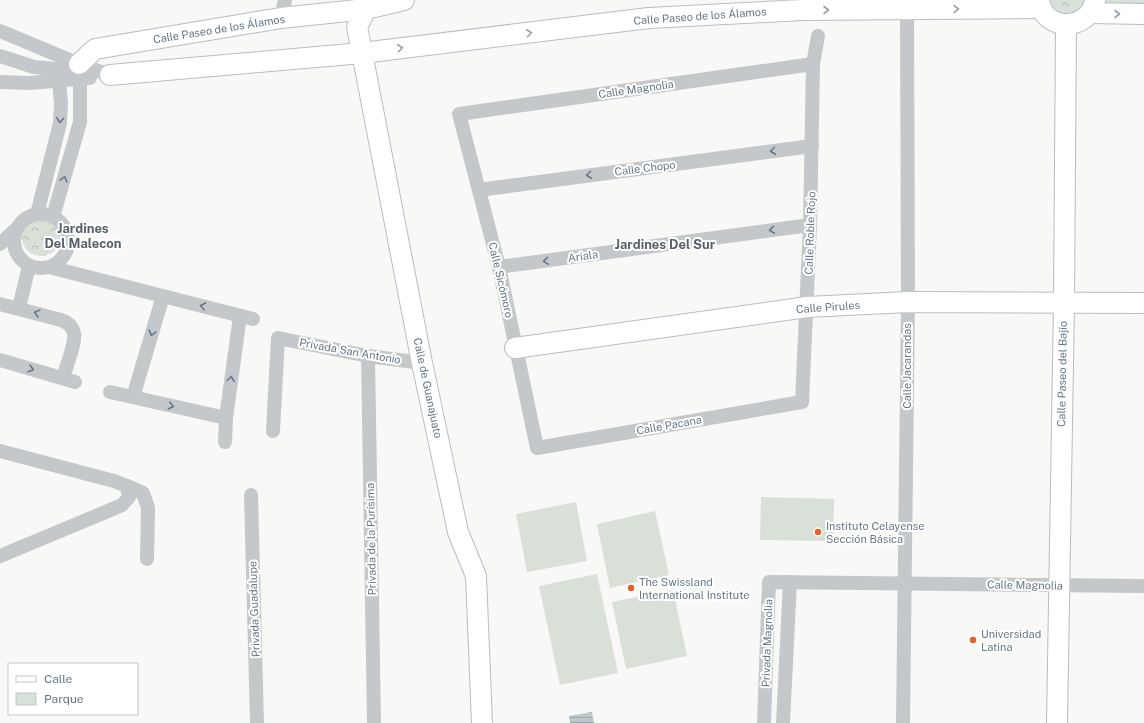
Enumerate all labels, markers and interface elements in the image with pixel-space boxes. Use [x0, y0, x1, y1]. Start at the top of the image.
street label: Calle Paseo de los Álamos [633, 4, 767, 27]
one-way arrow [953, 5, 959, 13]
one-way arrow [823, 6, 829, 14]
one-way arrow [1114, 10, 1120, 18]
street label: Calle Paseo de los Álamos [152, 12, 286, 45]
one-way arrow [526, 28, 532, 37]
one-way arrow [397, 44, 403, 53]
street label: Calle Magnolia [598, 78, 674, 100]
one-way arrow [56, 117, 65, 123]
one-way arrow [770, 146, 776, 155]
street label: Calle Chopo [614, 158, 676, 178]
one-way arrow [586, 170, 592, 179]
one-way arrow [59, 176, 68, 183]
street label: Calle Roble Rojo [803, 191, 817, 275]
district label: Jardines Del Malecon [45, 221, 122, 251]
one-way arrow [769, 225, 775, 234]
district label: Jardines Del Sur [615, 237, 716, 252]
street label: Calle Sicómoro [486, 241, 516, 319]
street label: Ariala [567, 248, 599, 264]
one-way arrow [543, 256, 549, 265]
street label: Calle Pirules [796, 299, 861, 315]
one-way arrow [199, 302, 206, 311]
one-way arrow [33, 309, 40, 318]
street label: Calle Paseo del Bajío [1055, 321, 1069, 427]
street label: Calle Jacarandas [901, 323, 913, 409]
one-way arrow [148, 330, 157, 337]
street label: Privada San Antonio [298, 336, 402, 366]
street label: Calle de Guanajuato [411, 337, 445, 439]
one-way arrow [28, 364, 35, 373]
one-way arrow [226, 376, 235, 382]
one-way arrow [168, 401, 174, 409]
street label: Calle Pacana [635, 413, 703, 437]
street label: Privada de la Purísima [364, 483, 378, 595]
place label: Instituto Celayense Sección Básica [826, 520, 924, 545]
marker: Instituto Celayense Sección Básica [813, 527, 823, 537]
street label: Privada Guadalupe [246, 561, 262, 657]
place label: The Swissland International Institute [639, 576, 750, 601]
street label: Calle Magnolia [987, 578, 1063, 592]
marker: The Swissland International Institute [626, 583, 636, 593]
street label: Privada Magnolia [759, 599, 775, 687]
place label: Universidad Latina [981, 628, 1041, 653]
marker: Universidad Latina [968, 635, 978, 645]
legend [8, 663, 138, 715]
text: Calle [44, 672, 73, 686]
text: Parque [44, 692, 84, 706]

